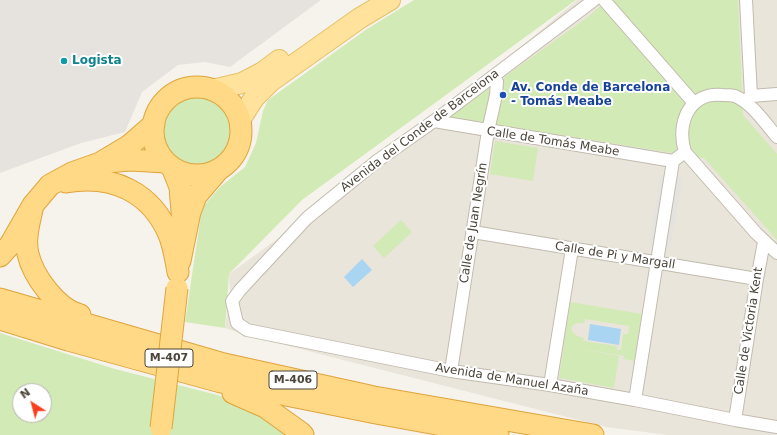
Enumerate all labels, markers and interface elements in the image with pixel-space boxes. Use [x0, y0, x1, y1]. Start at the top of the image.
place label: Logista [72, 54, 122, 68]
marker: Logista [59, 56, 69, 66]
street label: Avenida del Conde de Barcelona [338, 67, 502, 195]
place label: Av. Conde de Barcelona - Tomás Meabe [511, 81, 670, 109]
marker: Av. Conde de Barcelona - Tomás Meabe [498, 90, 508, 100]
street label: Calle de Tomás Meabe [486, 124, 620, 160]
street label: Calle de Juan Negrín [457, 162, 491, 284]
street label: Calle de Pi y Margall [554, 239, 676, 273]
street label: Calle de Victoria Kent [732, 266, 766, 396]
road number: M-407 [145, 349, 193, 367]
street label: Avenida de Manuel Azaña [434, 361, 590, 399]
road number: M-406 [269, 371, 317, 389]
north arrow [12, 383, 52, 423]
text: N [18, 386, 33, 402]

